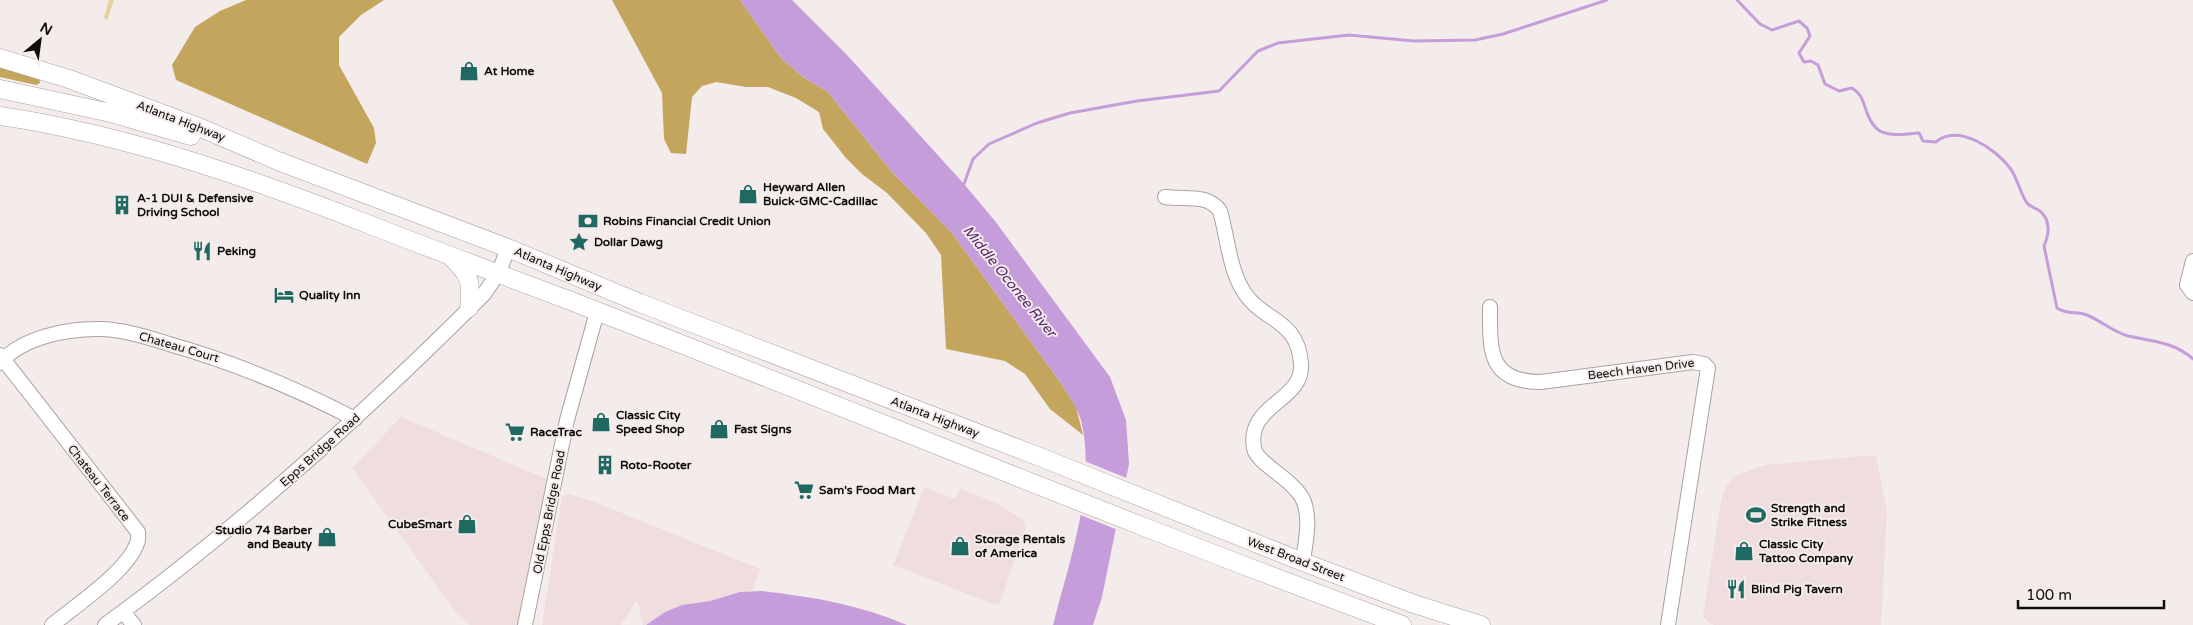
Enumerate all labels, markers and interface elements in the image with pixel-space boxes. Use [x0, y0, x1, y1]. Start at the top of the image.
north arrow [15, 15, 65, 65]
text: N [37, 19, 55, 39]
shop icon: At Home [458, 60, 480, 82]
place label: At Home [484, 64, 535, 78]
street label: Atlanta Highway [135, 98, 228, 145]
place label: Heyward Allen Buick-GMC-Cadillac [763, 180, 878, 208]
shop icon: Heyward Allen Buick-GMC-Cadillac [737, 183, 759, 205]
place label: A-1 DUI & Defensive Driving School [137, 191, 254, 220]
building icon: A-1 DUI & Defensive Driving School [111, 194, 133, 216]
bank icon: Robins Financial Credit Union [577, 210, 599, 232]
place label: Robins Financial Credit Union [603, 214, 771, 228]
water label: Middle Oconee River [959, 222, 1061, 342]
place icon: Dollar Dawg [568, 231, 590, 253]
place label: Dollar Dawg [594, 235, 663, 250]
restaurant icon: Peking [191, 240, 213, 262]
place label: Peking [217, 244, 256, 259]
street label: Atlanta Highway [512, 244, 604, 294]
hotel icon: Quality Inn [273, 284, 295, 306]
place label: Quality Inn [299, 288, 361, 303]
street label: Chateau Court [137, 329, 221, 365]
street label: Beech Haven Drive [1587, 355, 1695, 382]
street label: Atlanta Highway [889, 394, 982, 441]
place label: Classic City Speed Shop [616, 408, 685, 437]
street label: Epps Bridge Road [277, 410, 363, 490]
shop icon: Classic City Speed Shop [590, 411, 612, 433]
shop icon: Fast Signs [708, 418, 730, 440]
supermarket icon: RaceTrac [504, 421, 526, 443]
place label: Fast Signs [734, 422, 792, 437]
place label: RaceTrac [530, 425, 582, 439]
street label: Chateau Terrace [65, 442, 133, 524]
street label: Old Epps Bridge Road [530, 449, 568, 575]
building icon: Roto-Rooter [594, 454, 616, 476]
place label: Roto-Rooter [620, 458, 692, 472]
supermarket icon: Sam's Food Mart [793, 479, 815, 501]
place label: Sam's Food Mart [819, 483, 916, 497]
place label: Strength and Strike Fitness [1771, 501, 1847, 529]
sports icon: Strength and Strike Fitness [1745, 504, 1767, 526]
shop icon: CubeSmart [456, 513, 478, 535]
place label: CubeSmart [388, 517, 452, 531]
place label: Studio 74 Barber and Beauty [215, 523, 313, 552]
shop icon: Studio 74 Barber and Beauty [316, 526, 338, 548]
place label: Storage Rentals of America [975, 532, 1066, 560]
street label: West Broad Street [1245, 534, 1347, 584]
shop icon: Storage Rentals of America [949, 535, 971, 557]
place label: Classic City Tattoo Company [1758, 537, 1854, 566]
shop icon: Classic City Tattoo Company [1733, 540, 1755, 562]
restaurant icon: Blind Pig Tavern [1725, 578, 1747, 600]
scale bar [2018, 578, 2164, 610]
place label: Blind Pig Tavern [1751, 582, 1843, 597]
text: 100 m [2026, 586, 2072, 604]

